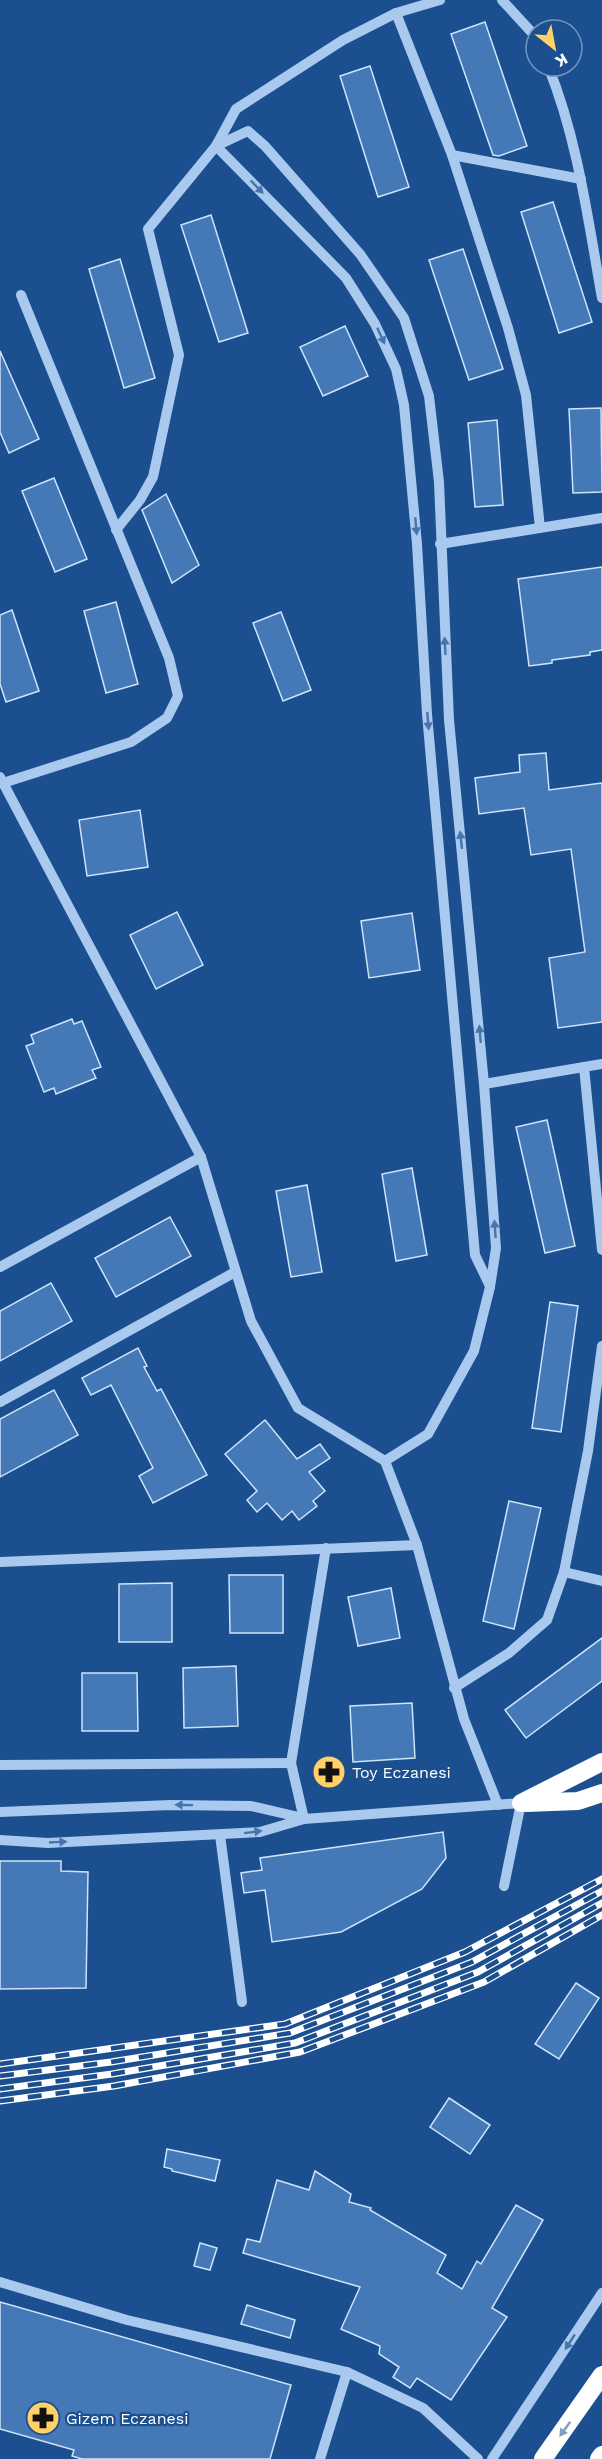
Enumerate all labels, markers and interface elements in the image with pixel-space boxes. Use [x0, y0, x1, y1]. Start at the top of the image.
north arrow [524, 18, 584, 78]
text: K [552, 49, 571, 71]
one-way arrow [249, 180, 263, 194]
one-way arrow [376, 327, 386, 345]
one-way arrow [411, 517, 421, 536]
one-way arrow [440, 636, 450, 655]
one-way arrow [423, 711, 433, 730]
one-way arrow [456, 831, 466, 850]
one-way arrow [475, 1025, 485, 1044]
one-way arrow [490, 1219, 499, 1238]
pharmacy icon: Toy Eczanesi [311, 1754, 347, 1790]
place label: Toy Eczanesi [352, 1763, 451, 1782]
one-way arrow [174, 1800, 193, 1810]
one-way arrow [244, 1828, 263, 1837]
one-way arrow [49, 1838, 68, 1847]
one-way arrow [565, 2334, 576, 2350]
pharmacy icon: Gizem Eczanesi [25, 2400, 61, 2436]
place label: Gizem Eczanesi [66, 2409, 188, 2428]
one-way arrow [559, 2421, 571, 2436]

